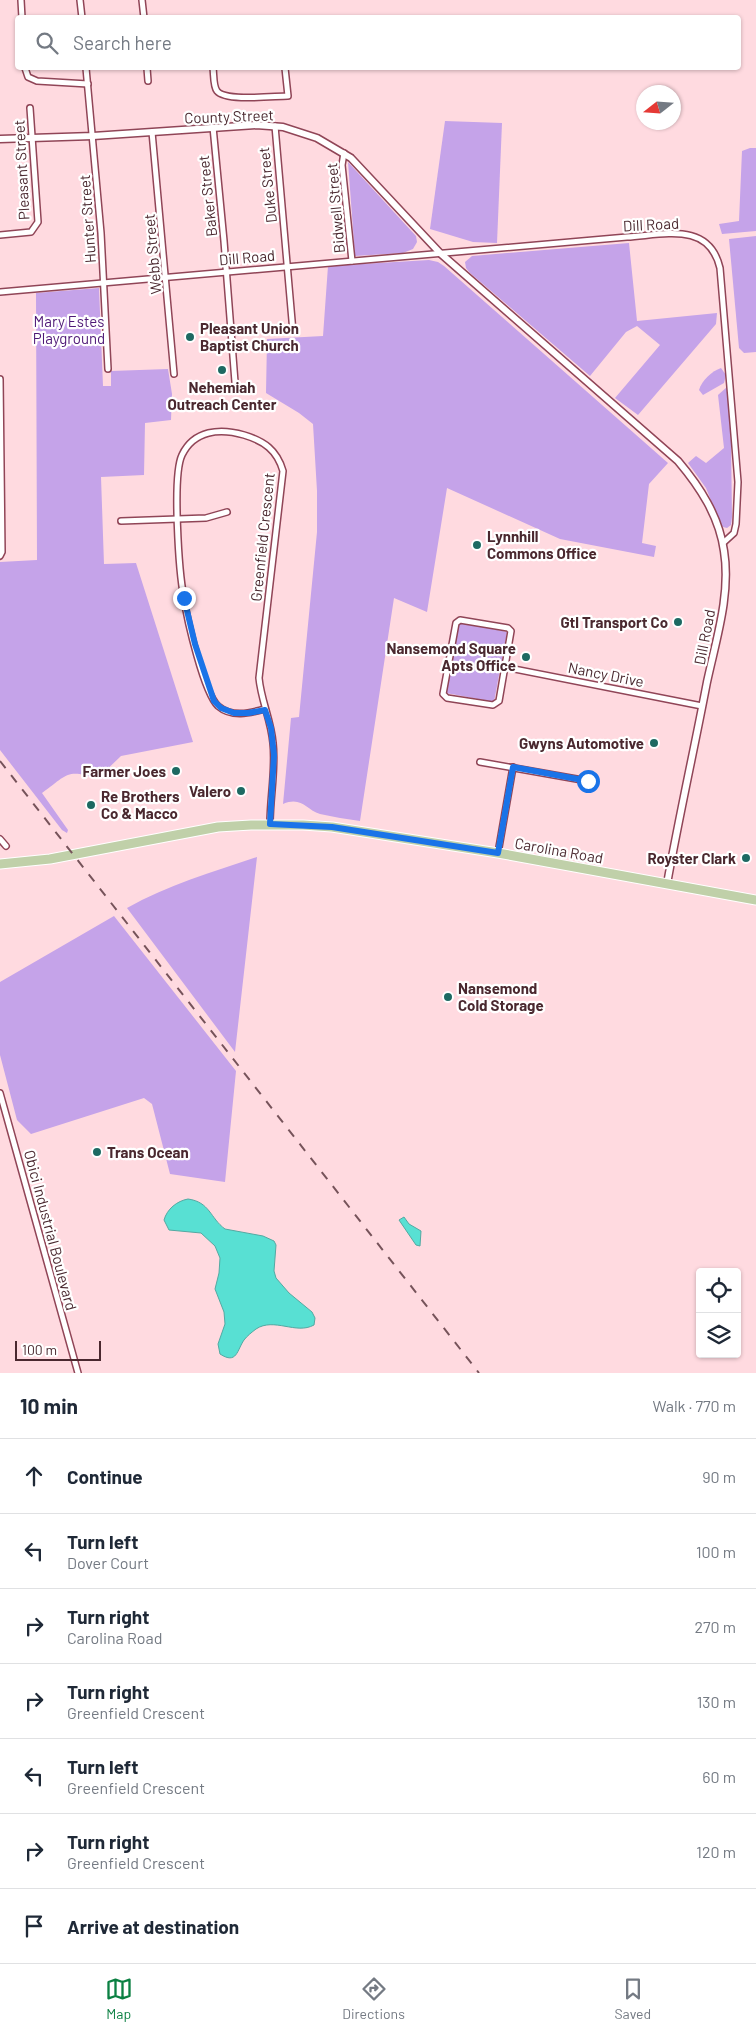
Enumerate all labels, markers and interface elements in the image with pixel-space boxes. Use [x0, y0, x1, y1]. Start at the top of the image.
search box [15, 15, 741, 70]
icon: search [33, 29, 61, 57]
text: Search here [73, 31, 172, 54]
north arrow [636, 85, 681, 130]
street label: County Street [184, 105, 274, 127]
street label: Pleasant Street [9, 119, 33, 221]
street label: Duke Street [254, 146, 280, 224]
street label: Baker Street [194, 154, 220, 238]
street label: Bidwell Street [322, 162, 348, 254]
street label: Hunter Street [75, 174, 99, 264]
street label: Webb Street [140, 213, 164, 295]
street label: Dill Road [622, 214, 680, 234]
street label: Dill Road [218, 246, 276, 268]
park label: Mary Estes Playground [33, 312, 105, 347]
place label: Pleasant Union Baptist Church [200, 319, 299, 354]
marker: Pleasant Union Baptist Church [184, 331, 196, 343]
marker: Nehemiah Outreach Center [216, 364, 228, 376]
place label: Nehemiah Outreach Center [167, 378, 277, 413]
street label: Greenfield Crescent [246, 472, 278, 602]
place label: Lynnhill Commons Office [487, 527, 597, 562]
marker: Lynnhill Commons Office [471, 539, 483, 551]
route end [173, 587, 196, 610]
street label: Dill Road [690, 608, 718, 666]
place label: Gtl Transport Co [560, 613, 668, 631]
marker: Gtl Transport Co [672, 616, 684, 628]
place label: Nansemond Square Apts Office [386, 639, 516, 674]
marker: Nansemond Square Apts Office [520, 651, 532, 663]
street label: Nancy Drive [567, 658, 645, 690]
place label: Gwyns Automotive [519, 734, 644, 752]
marker: Gwyns Automotive [648, 737, 660, 749]
place label: Farmer Joes [83, 762, 166, 780]
marker: Farmer Joes [170, 765, 182, 777]
route start [577, 770, 600, 793]
place label: Valero [189, 782, 231, 800]
marker: Valero [235, 785, 247, 797]
place label: Re Brothers Co & Macco [101, 787, 180, 822]
marker: Re Brothers Co & Macco [85, 799, 97, 811]
street label: Carolina Road [513, 833, 605, 867]
place label: Royster Clark [647, 849, 736, 867]
marker: Royster Clark [740, 852, 752, 864]
place label: Nansemond Cold Storage [458, 979, 544, 1014]
marker: Nansemond Cold Storage [442, 991, 454, 1003]
place label: Trans Ocean [107, 1143, 189, 1161]
marker: Trans Ocean [91, 1146, 103, 1158]
street label: Obici Industrial Boulevard [21, 1148, 81, 1312]
map controls [696, 1268, 741, 1358]
button: locate [696, 1268, 741, 1313]
button: layers [696, 1313, 741, 1358]
scale bar [15, 1338, 101, 1361]
text: 100 m [22, 1341, 57, 1358]
text: 10 min [20, 1393, 78, 1418]
text: Walk · 770 m [652, 1396, 736, 1415]
icon: ahead [20, 1462, 48, 1490]
text: Continue [67, 1465, 143, 1488]
text: 90 m [702, 1467, 736, 1486]
text: Turn left [67, 1530, 138, 1553]
icon: left [20, 1537, 48, 1565]
text: 100 m [696, 1542, 736, 1561]
text: Dover Court [67, 1553, 149, 1572]
text: Turn right [67, 1605, 149, 1628]
icon: right [20, 1612, 48, 1640]
text: 270 m [694, 1617, 736, 1636]
text: Carolina Road [67, 1628, 162, 1647]
text: Turn right [67, 1680, 149, 1703]
icon: right [20, 1687, 48, 1715]
text: 130 m [697, 1692, 736, 1711]
text: Greenfield Crescent [67, 1703, 205, 1722]
text: Turn left [67, 1755, 138, 1778]
icon: left [20, 1762, 48, 1790]
text: 60 m [702, 1767, 736, 1786]
text: Greenfield Crescent [67, 1778, 205, 1797]
text: Turn right [67, 1830, 149, 1853]
icon: right [20, 1837, 48, 1865]
text: 120 m [696, 1842, 736, 1861]
text: Greenfield Crescent [67, 1853, 205, 1872]
icon: arrive [20, 1912, 48, 1940]
text: Arrive at destination [67, 1915, 239, 1938]
tab: Map [105, 1975, 133, 2022]
tab: Directions [342, 1975, 405, 2022]
tab: Saved [614, 1975, 651, 2022]

